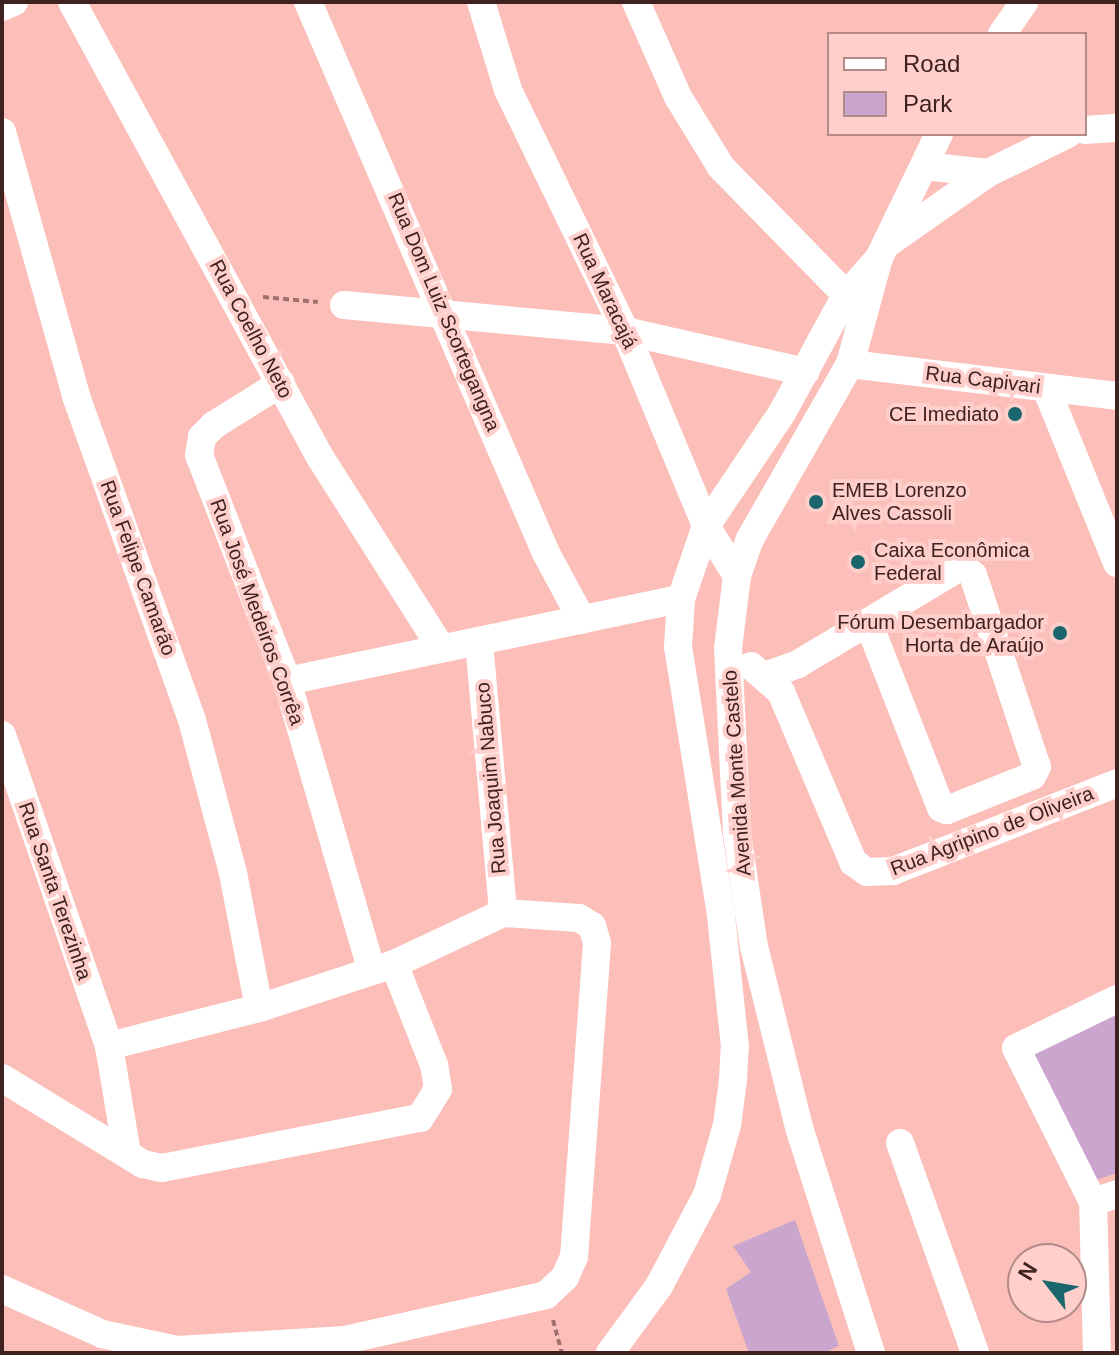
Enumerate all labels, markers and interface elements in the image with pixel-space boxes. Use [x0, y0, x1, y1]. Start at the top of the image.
legend [827, 32, 1087, 136]
text: Road [903, 50, 960, 77]
text: Park [903, 90, 952, 117]
street label: Rua Dom Luiz Scortegangna [383, 189, 505, 435]
street label: Rua Maracajá [568, 230, 642, 352]
street label: Rua Coelho Neto [204, 256, 298, 402]
street label: Rua Capivari [924, 361, 1042, 399]
place label: CE Imediato [889, 402, 999, 426]
marker: CE Imediato [1006, 405, 1024, 423]
street label: Rua Felipe Camarão [95, 477, 181, 659]
place label: EMEB Lorenzo Alves Cassoli [832, 478, 967, 525]
marker: EMEB Lorenzo Alves Cassoli [807, 493, 825, 511]
street label: Rua José Medeiros Corrêa [205, 496, 309, 728]
place label: Caixa Econômica Federal [874, 538, 1030, 585]
marker: Caixa Econômica Federal [849, 553, 867, 571]
place label: Fórum Desembargador Horta de Araújo [837, 610, 1044, 657]
marker: Fórum Desembargador Horta de Araújo [1051, 624, 1069, 642]
street label: Avenida Monte Castelo [718, 669, 756, 877]
street label: Rua Joaquim Nabuco [471, 681, 511, 875]
street label: Rua Agripino de Oliveira [887, 781, 1097, 881]
street label: Rua Santa Terezinha [13, 799, 97, 983]
north arrow [1007, 1243, 1087, 1323]
text: N [1013, 1258, 1043, 1285]

